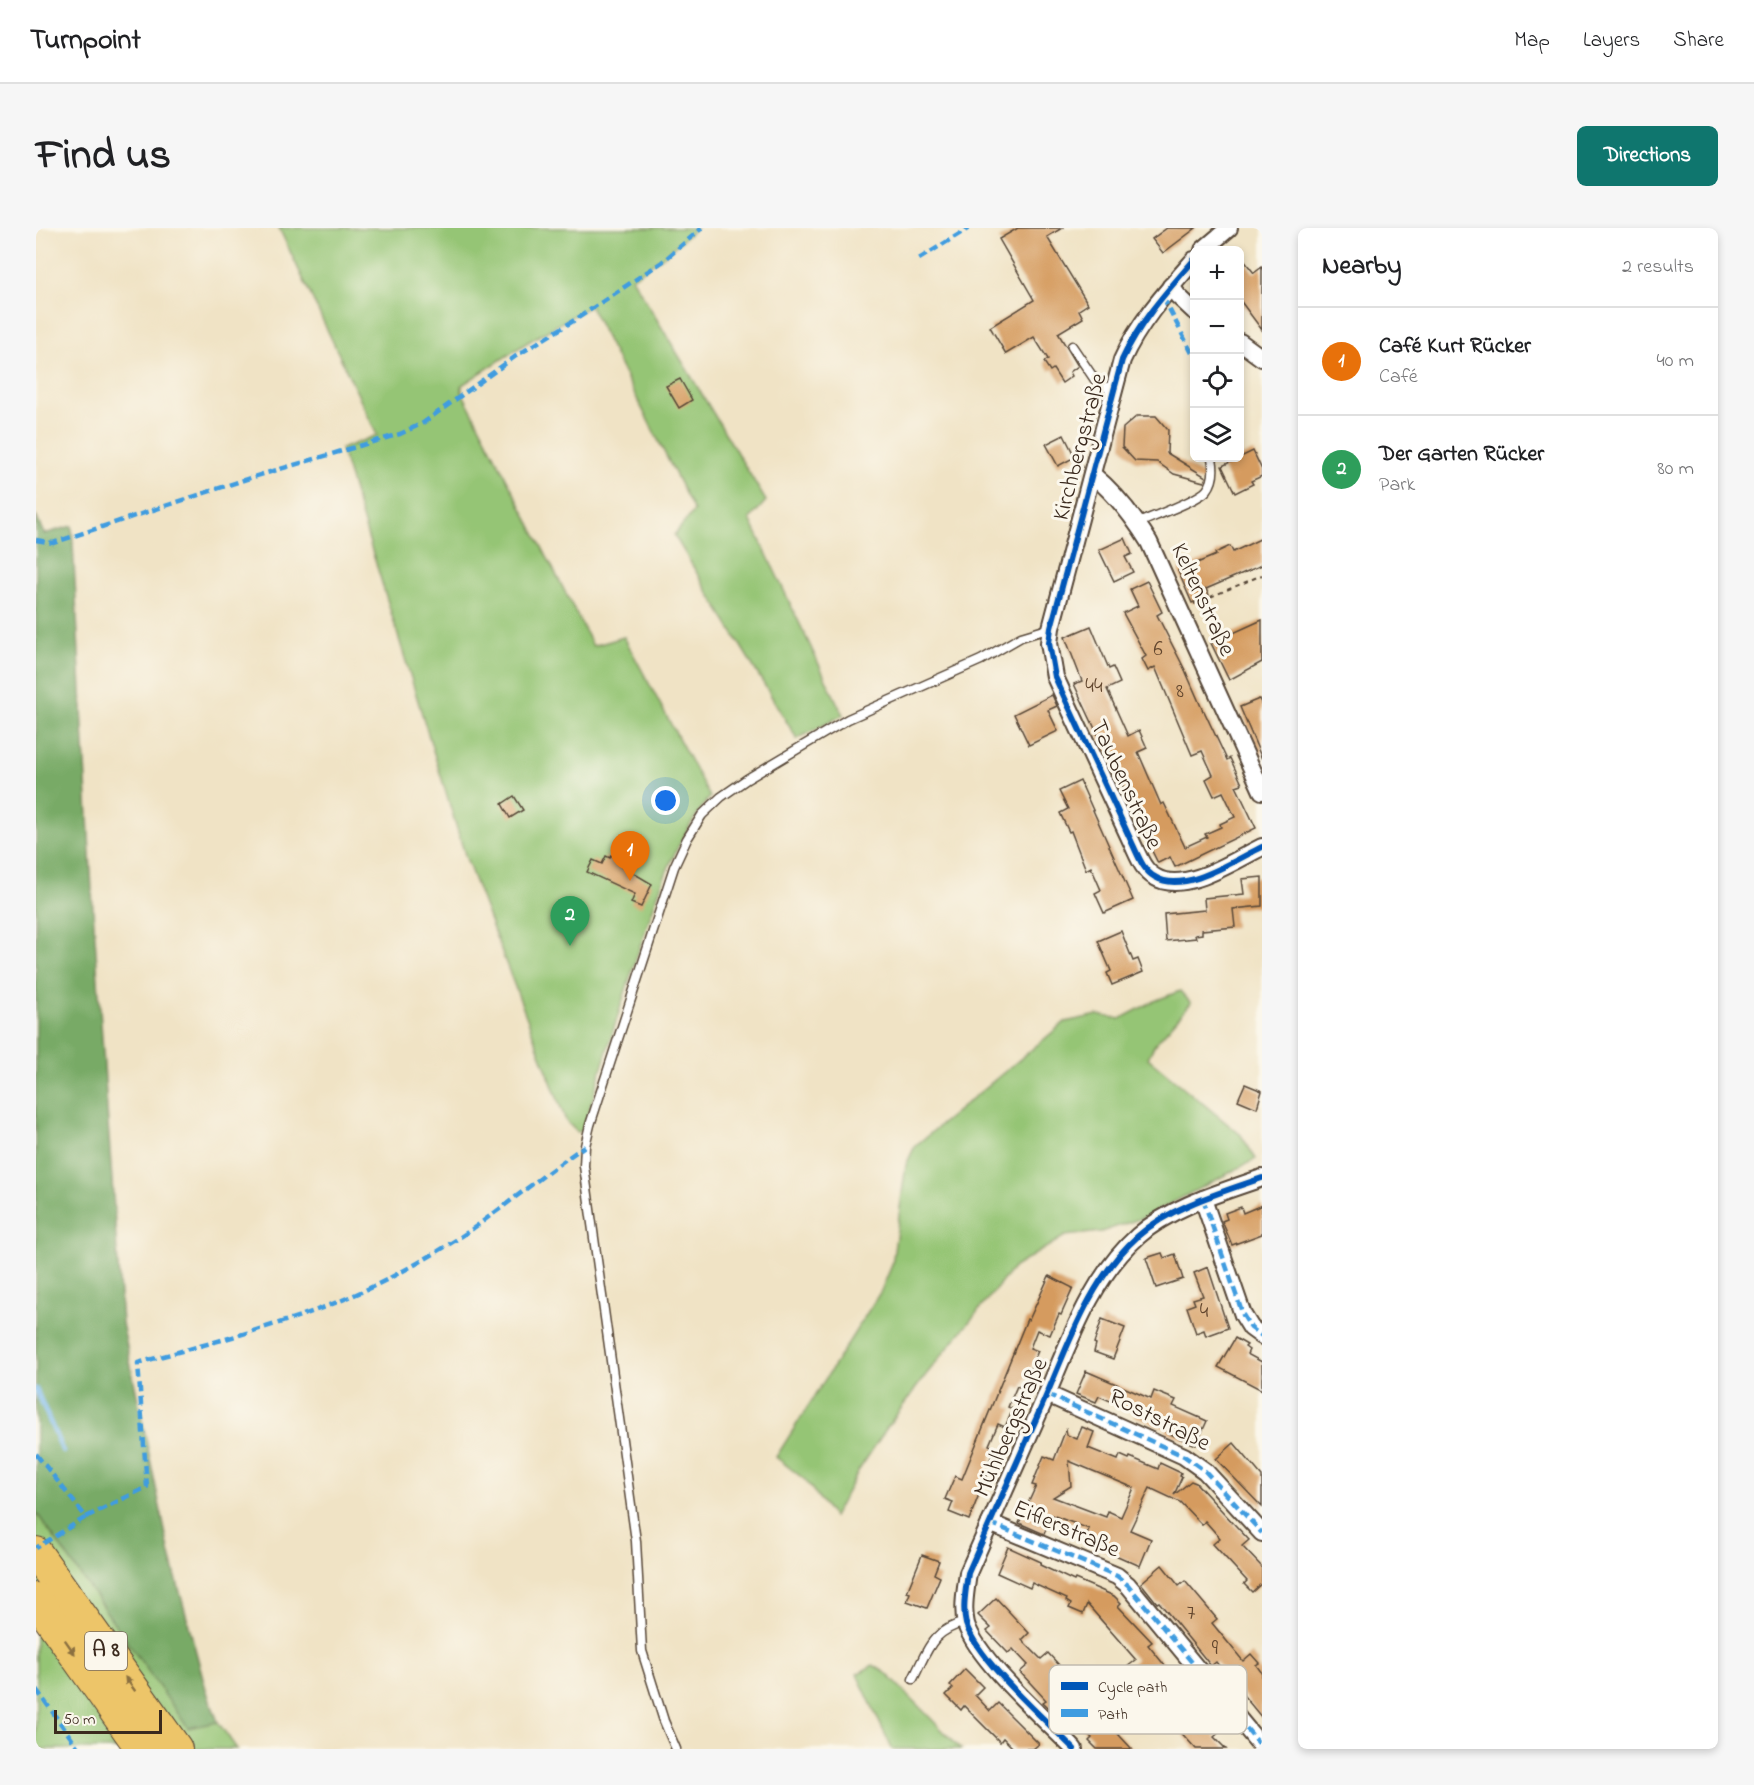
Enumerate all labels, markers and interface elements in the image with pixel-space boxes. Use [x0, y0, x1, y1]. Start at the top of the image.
text: Turnpoint [30, 21, 141, 62]
text: Map [1514, 26, 1550, 56]
text: Layers [1583, 26, 1640, 56]
text: Share [1673, 26, 1724, 56]
text: Find us [36, 126, 171, 187]
button: Directions [1577, 126, 1718, 186]
map controls [1190, 246, 1244, 462]
button: + [1190, 246, 1244, 300]
text: Nearby [1322, 248, 1401, 286]
text: 2 results [1622, 253, 1694, 282]
button: − [1190, 300, 1244, 354]
text: Café Kurt Rücker [1379, 331, 1531, 363]
text: 1 [1338, 347, 1345, 376]
text: 40 m [1657, 347, 1694, 376]
button: locate [1190, 354, 1244, 408]
text: Café [1379, 363, 1418, 392]
street label: Kirchbergstraße [1045, 369, 1118, 525]
button: layers [1190, 408, 1244, 462]
text: Der Garten Rücker [1379, 439, 1544, 471]
text: 2 [1337, 455, 1346, 484]
text: 80 m [1657, 455, 1694, 484]
text: Park [1379, 471, 1415, 500]
street label: Keltenstraße [1161, 538, 1244, 662]
house number: 6 [1153, 635, 1163, 665]
house number: 44 [1085, 672, 1103, 702]
house number: 8 [1176, 677, 1184, 707]
street label: Taubenstraße [1080, 714, 1170, 856]
your location [651, 786, 680, 815]
pin: 1 [610, 832, 650, 881]
pin: 2 [550, 896, 590, 946]
house number: 4 [1200, 1297, 1209, 1327]
street label: Mühlbergstraße [966, 1352, 1058, 1503]
street label: Roststraße [1102, 1380, 1216, 1462]
street label: Eiflerstraße [1007, 1492, 1125, 1568]
house number: 7 [1187, 1599, 1196, 1629]
road number: A 8 [85, 1632, 127, 1670]
house number: 9 [1212, 1634, 1219, 1664]
one-way arrow [64, 1639, 76, 1655]
legend [1049, 1665, 1247, 1734]
text: Cycle path [1098, 1676, 1167, 1700]
one-way arrow [124, 1677, 136, 1692]
text: Path [1098, 1703, 1128, 1727]
scale bar [54, 1707, 162, 1734]
text: 50 m [63, 1708, 95, 1732]

